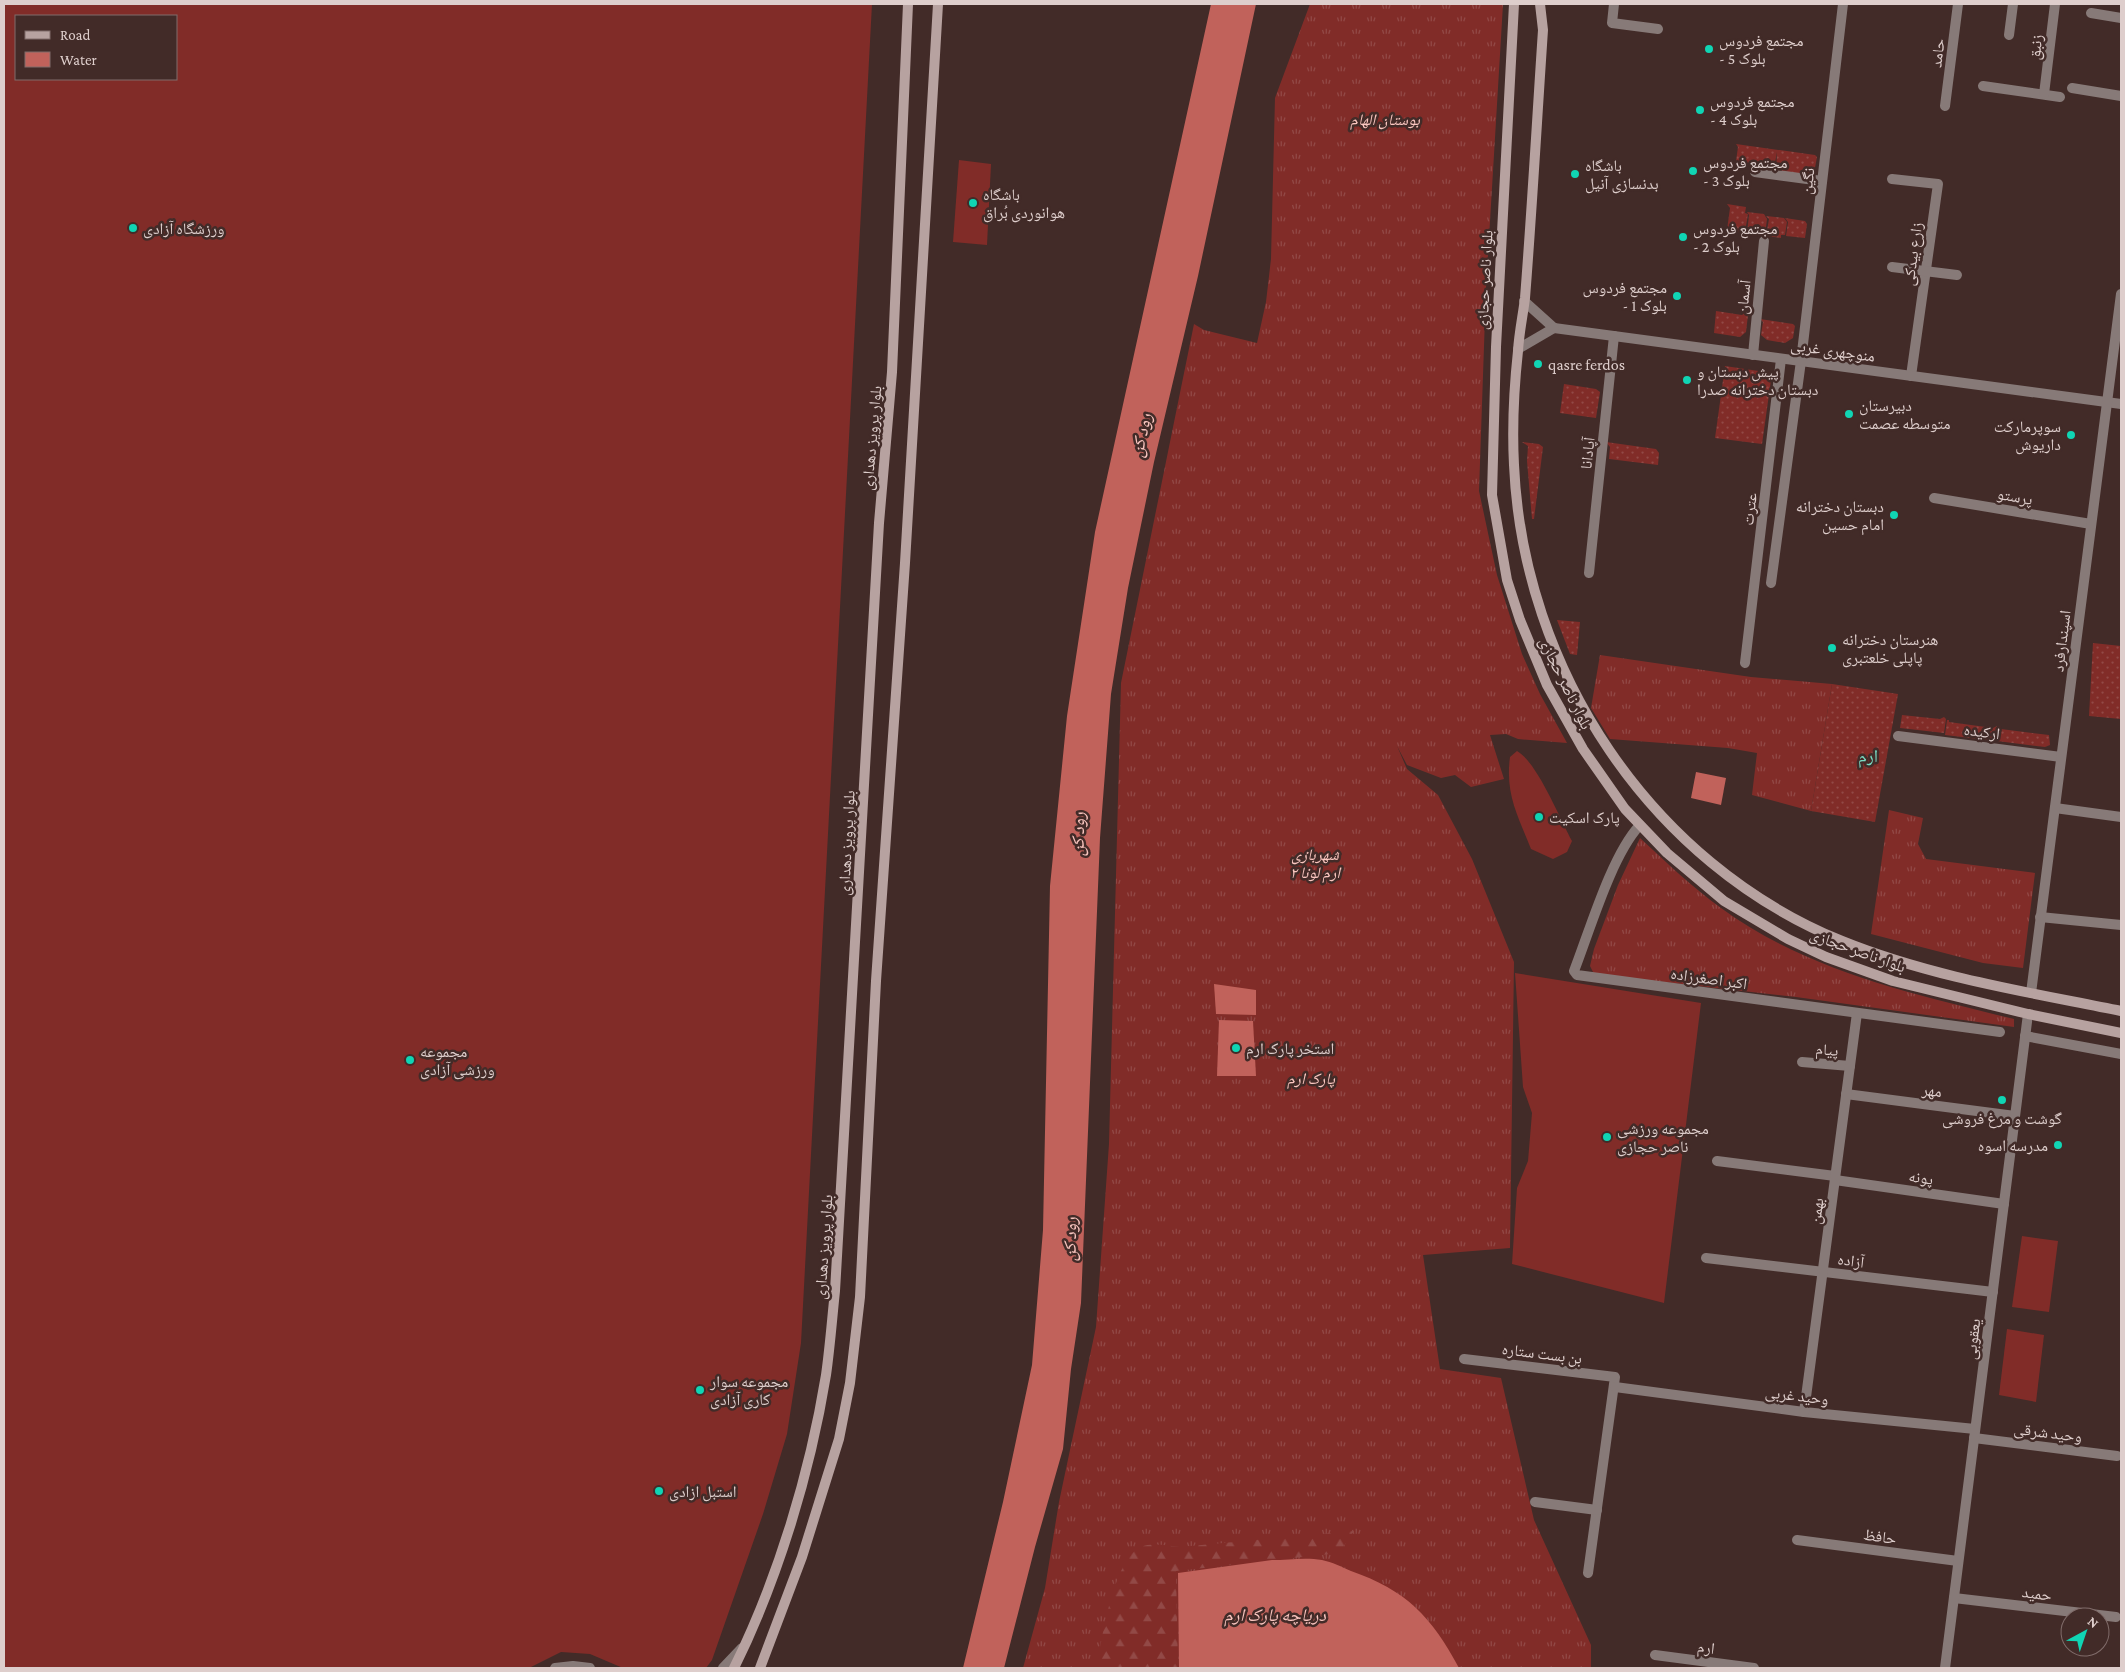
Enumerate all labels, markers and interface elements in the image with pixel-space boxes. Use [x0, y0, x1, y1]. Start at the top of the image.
legend [15, 15, 178, 80]
text: Road [60, 27, 91, 43]
place label: مجتمع فردوس - بلوک 5 [1719, 32, 1803, 68]
street label: زنبق [2026, 33, 2047, 61]
street label: حامد [1927, 38, 1948, 69]
marker: مجتمع فردوس - بلوک 5 [1703, 43, 1715, 55]
text: Water [60, 52, 97, 68]
place label: مجتمع فردوس - بلوک 4 [1710, 93, 1794, 129]
marker: مجتمع فردوس - بلوک 4 [1694, 104, 1706, 116]
park label: بوستان الهام [1350, 111, 1420, 130]
place label: مجتمع فردوس - بلوک 3 [1703, 154, 1787, 190]
place label: باشگاه بدنسازی آنیل [1585, 157, 1659, 194]
marker: مجتمع فردوس - بلوک 3 [1687, 165, 1699, 177]
street label: نگین [1797, 167, 1820, 196]
marker: باشگاه بدنسازی آنیل [1569, 168, 1581, 180]
place label: باشگاه هوانوردی بُراق [983, 186, 1065, 223]
marker: باشگاه هوانوردی بُراق [967, 197, 979, 209]
place label: ورزشگاه آزادی [143, 220, 225, 239]
place label: مجتمع فردوس - بلوک 2 [1693, 220, 1777, 256]
street label: زارع بیدکی [1900, 221, 1927, 287]
marker: ورزشگاه آزادی [127, 222, 139, 234]
street label: بلوار ناصر حجازی [1473, 230, 1498, 331]
marker: مجتمع فردوس - بلوک 2 [1677, 231, 1689, 243]
street label: آسمان [1733, 278, 1756, 315]
place label: مجتمع فردوس - بلوک 1 [1583, 279, 1667, 315]
marker: مجتمع فردوس - بلوک 1 [1671, 290, 1683, 302]
street label: منوچهری غربی [1789, 336, 1876, 367]
place label: qasre ferdos [1548, 356, 1625, 374]
marker: qasre ferdos [1532, 358, 1544, 370]
place label: پیش دبستان و دبستان دخترانه صدرا [1697, 363, 1818, 400]
marker: پیش دبستان و دبستان دخترانه صدرا [1681, 374, 1693, 386]
street label: بلوار پرویز دهداری [858, 385, 887, 491]
place label: دبیرستان متوسطه عصمت [1859, 397, 1951, 433]
marker: دبیرستان متوسطه عصمت [1843, 408, 1855, 420]
water label: رود کن [1126, 411, 1157, 459]
place label: سوپرمارکت داریوش [1994, 418, 2061, 455]
marker: سوپرمارکت داریوش [2065, 429, 2077, 441]
street label: آپادانا [1577, 435, 1599, 470]
street label: پرستو [1996, 485, 2034, 509]
street label: عترت [1739, 492, 1761, 526]
place label: دبستان دخترانه امام حسین [1796, 498, 1884, 535]
marker: دبستان دخترانه امام حسین [1888, 509, 1900, 521]
street label: اسپندارفرد [2049, 609, 2075, 673]
place label: هنرستان دخترانه پاپلی خلعتبری [1842, 631, 1938, 668]
street label: بلوار ناصر حجازی [1534, 634, 1595, 733]
marker: هنرستان دخترانه پاپلی خلعتبری [1826, 642, 1838, 654]
street label: ارکیده [1963, 721, 2001, 743]
district label: ارم [1858, 746, 1878, 768]
street label: بلوار پرویز دهداری [835, 790, 860, 896]
place label: پارک اسکیت [1549, 809, 1620, 827]
marker: پارک اسکیت [1533, 811, 1545, 823]
water label: رود کن [1068, 812, 1089, 856]
park label: شهربازی ارم لونا ۲ [1290, 846, 1342, 883]
street label: بلوار ناصر حجازی [1807, 925, 1908, 977]
street label: اکبر اصغرزاده [1669, 965, 1748, 993]
place label: استخر پارک ارم [1246, 1040, 1334, 1059]
street label: پیام [1815, 1040, 1839, 1061]
marker: استخر پارک ارم [1230, 1042, 1242, 1054]
place label: مجموعه ورزشی آزادی [420, 1043, 495, 1080]
marker: مجموعه ورزشی آزادی [404, 1054, 416, 1066]
park label: پارک ارم [1287, 1070, 1336, 1089]
street label: مهر [1920, 1081, 1943, 1101]
marker: گوشت و مرغ فروشی [1996, 1094, 2008, 1106]
place label: گوشت و مرغ فروشی [1942, 1110, 2062, 1129]
place label: مجموعه ورزشی ناصر حجازی [1617, 1120, 1709, 1157]
marker: مجموعه ورزشی ناصر حجازی [1601, 1131, 1613, 1143]
place label: مدرسه اسوه [1978, 1137, 2048, 1155]
marker: مدرسه اسوه [2052, 1139, 2064, 1151]
street label: پونه [1907, 1167, 1935, 1189]
street label: بلوار پرویز دهداری [811, 1194, 838, 1300]
street label: بهمن [1806, 1197, 1829, 1225]
water label: رود کن [1060, 1217, 1081, 1261]
street label: آزاده [1836, 1250, 1866, 1272]
street label: یعقوبی [1962, 1318, 1985, 1361]
street label: بن بست ستاره [1501, 1340, 1583, 1369]
place label: مجموعه سوار کاری آزادی [709, 1373, 788, 1410]
street label: وحید غربی [1764, 1383, 1830, 1410]
marker: مجموعه سوار کاری آزادی [694, 1384, 706, 1396]
street label: وحید شرقی [2013, 1420, 2083, 1447]
place label: استبل ازادی [669, 1483, 737, 1502]
marker: استبل ازادی [653, 1485, 665, 1497]
street label: حافظ [1862, 1526, 1898, 1547]
street label: حمید [2021, 1583, 2053, 1604]
water label: دریاچه پارک ارم [1224, 1605, 1327, 1627]
north arrow [2060, 1607, 2110, 1657]
text: N [2085, 1613, 2103, 1632]
street label: ارم [1696, 1638, 1716, 1659]

